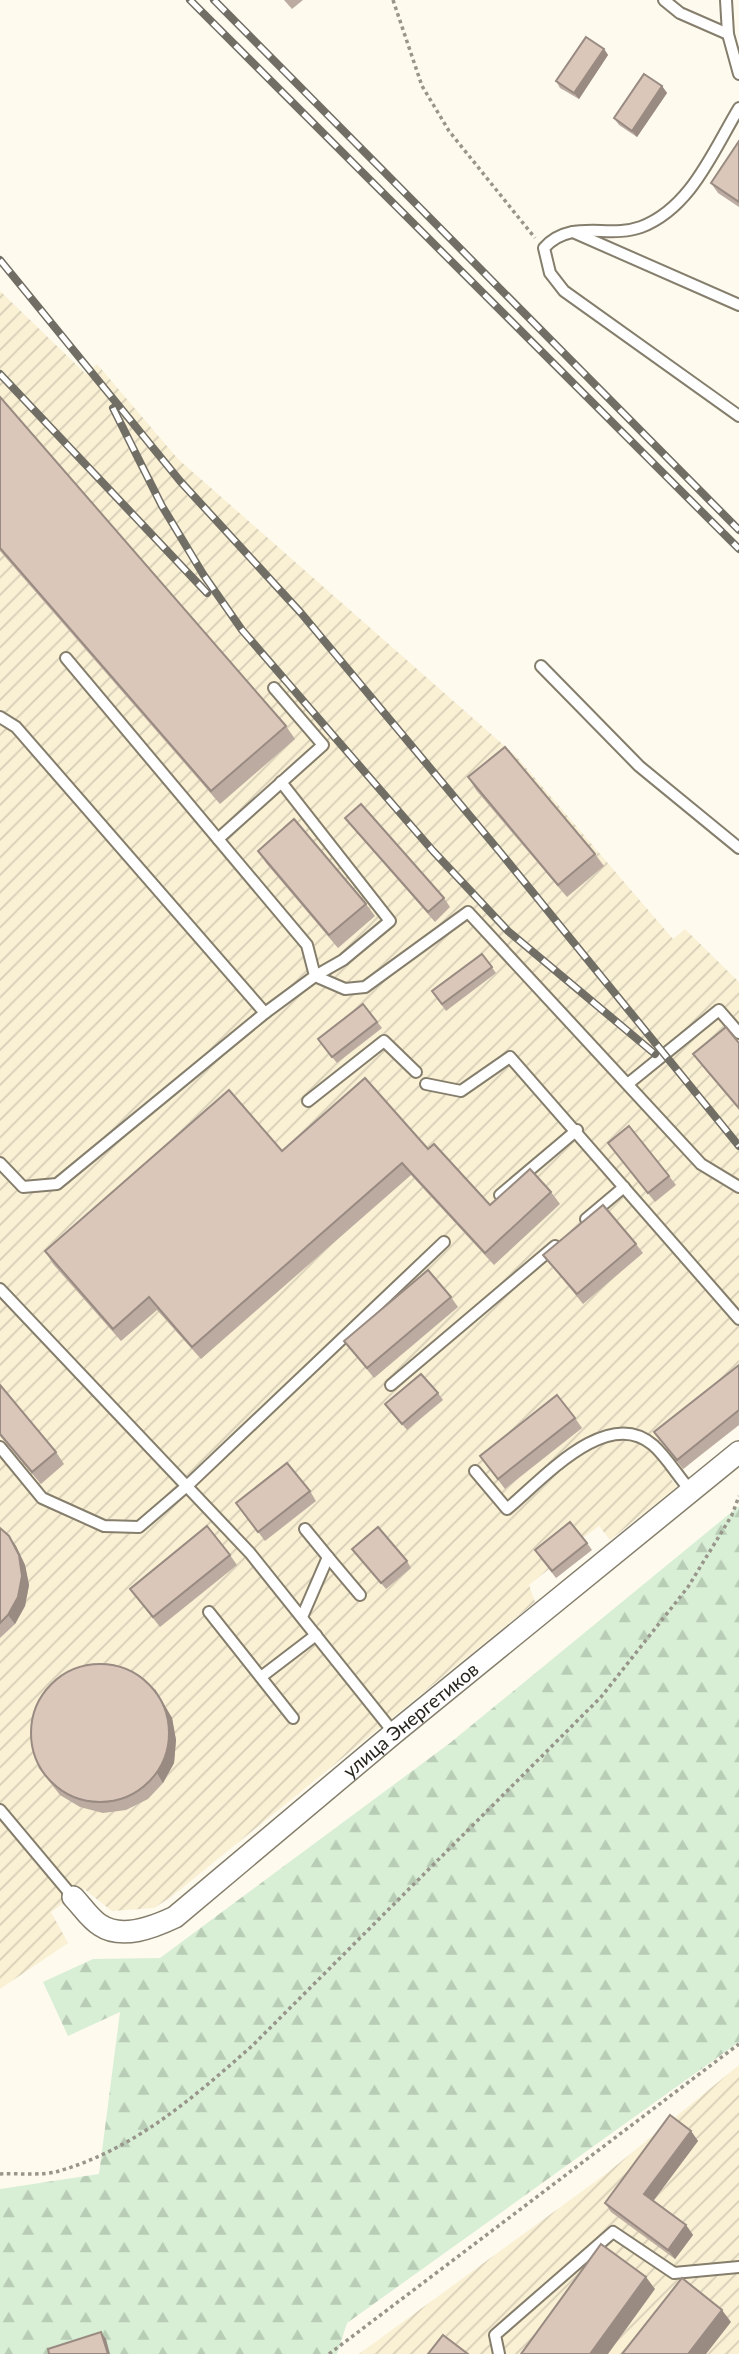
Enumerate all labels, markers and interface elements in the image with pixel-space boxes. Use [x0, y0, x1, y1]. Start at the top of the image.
street label: улица Энергетиков [338, 1657, 483, 1782]

